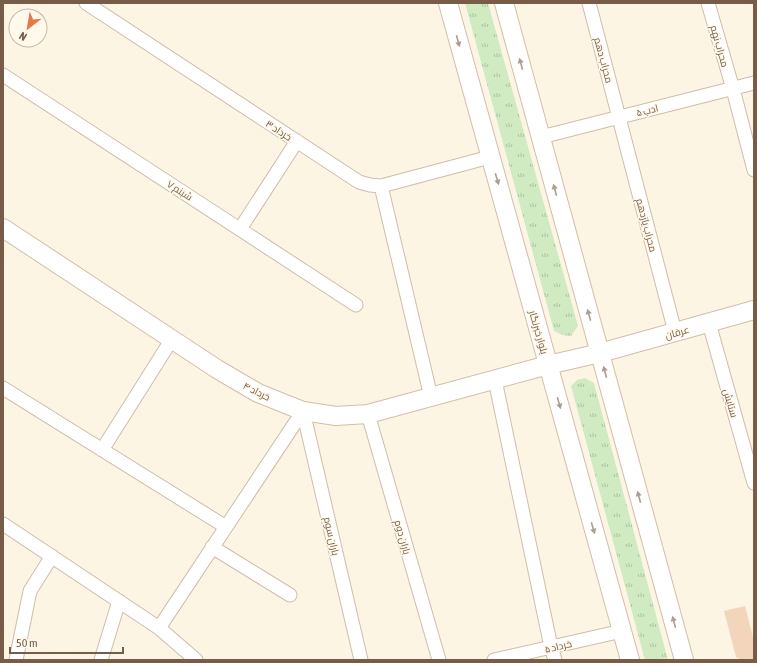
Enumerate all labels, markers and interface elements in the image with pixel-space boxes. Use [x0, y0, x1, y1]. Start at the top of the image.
north arrow [8, 8, 48, 48]
street label: محراب نهم [706, 24, 731, 69]
text: N [17, 30, 29, 43]
one-way arrow [455, 35, 461, 47]
street label: محراب دهم [590, 36, 615, 85]
one-way arrow [518, 58, 524, 70]
street label: ادب ۵ [635, 102, 659, 119]
street label: خرداد ۳ [264, 118, 294, 143]
one-way arrow [494, 174, 500, 186]
street label: شبنم ۷ [164, 178, 195, 204]
one-way arrow [552, 183, 558, 195]
street label: محراب یازدهم [632, 197, 659, 254]
street label: بلوار خبرنگار [527, 308, 550, 355]
one-way arrow [586, 309, 592, 321]
street label: عرفان [664, 324, 691, 342]
one-way arrow [602, 365, 608, 377]
street label: خرداد ۴ [241, 380, 272, 403]
street label: ستایش [720, 388, 740, 419]
one-way arrow [556, 396, 562, 409]
one-way arrow [636, 491, 642, 503]
street label: باران سوم [320, 516, 341, 557]
street label: باران دوم [390, 519, 413, 556]
one-way arrow [590, 522, 596, 534]
one-way arrow [671, 616, 677, 628]
scale bar [10, 629, 123, 655]
text: 50 m [16, 636, 38, 650]
street label: خرداد ۵ [543, 638, 573, 655]

